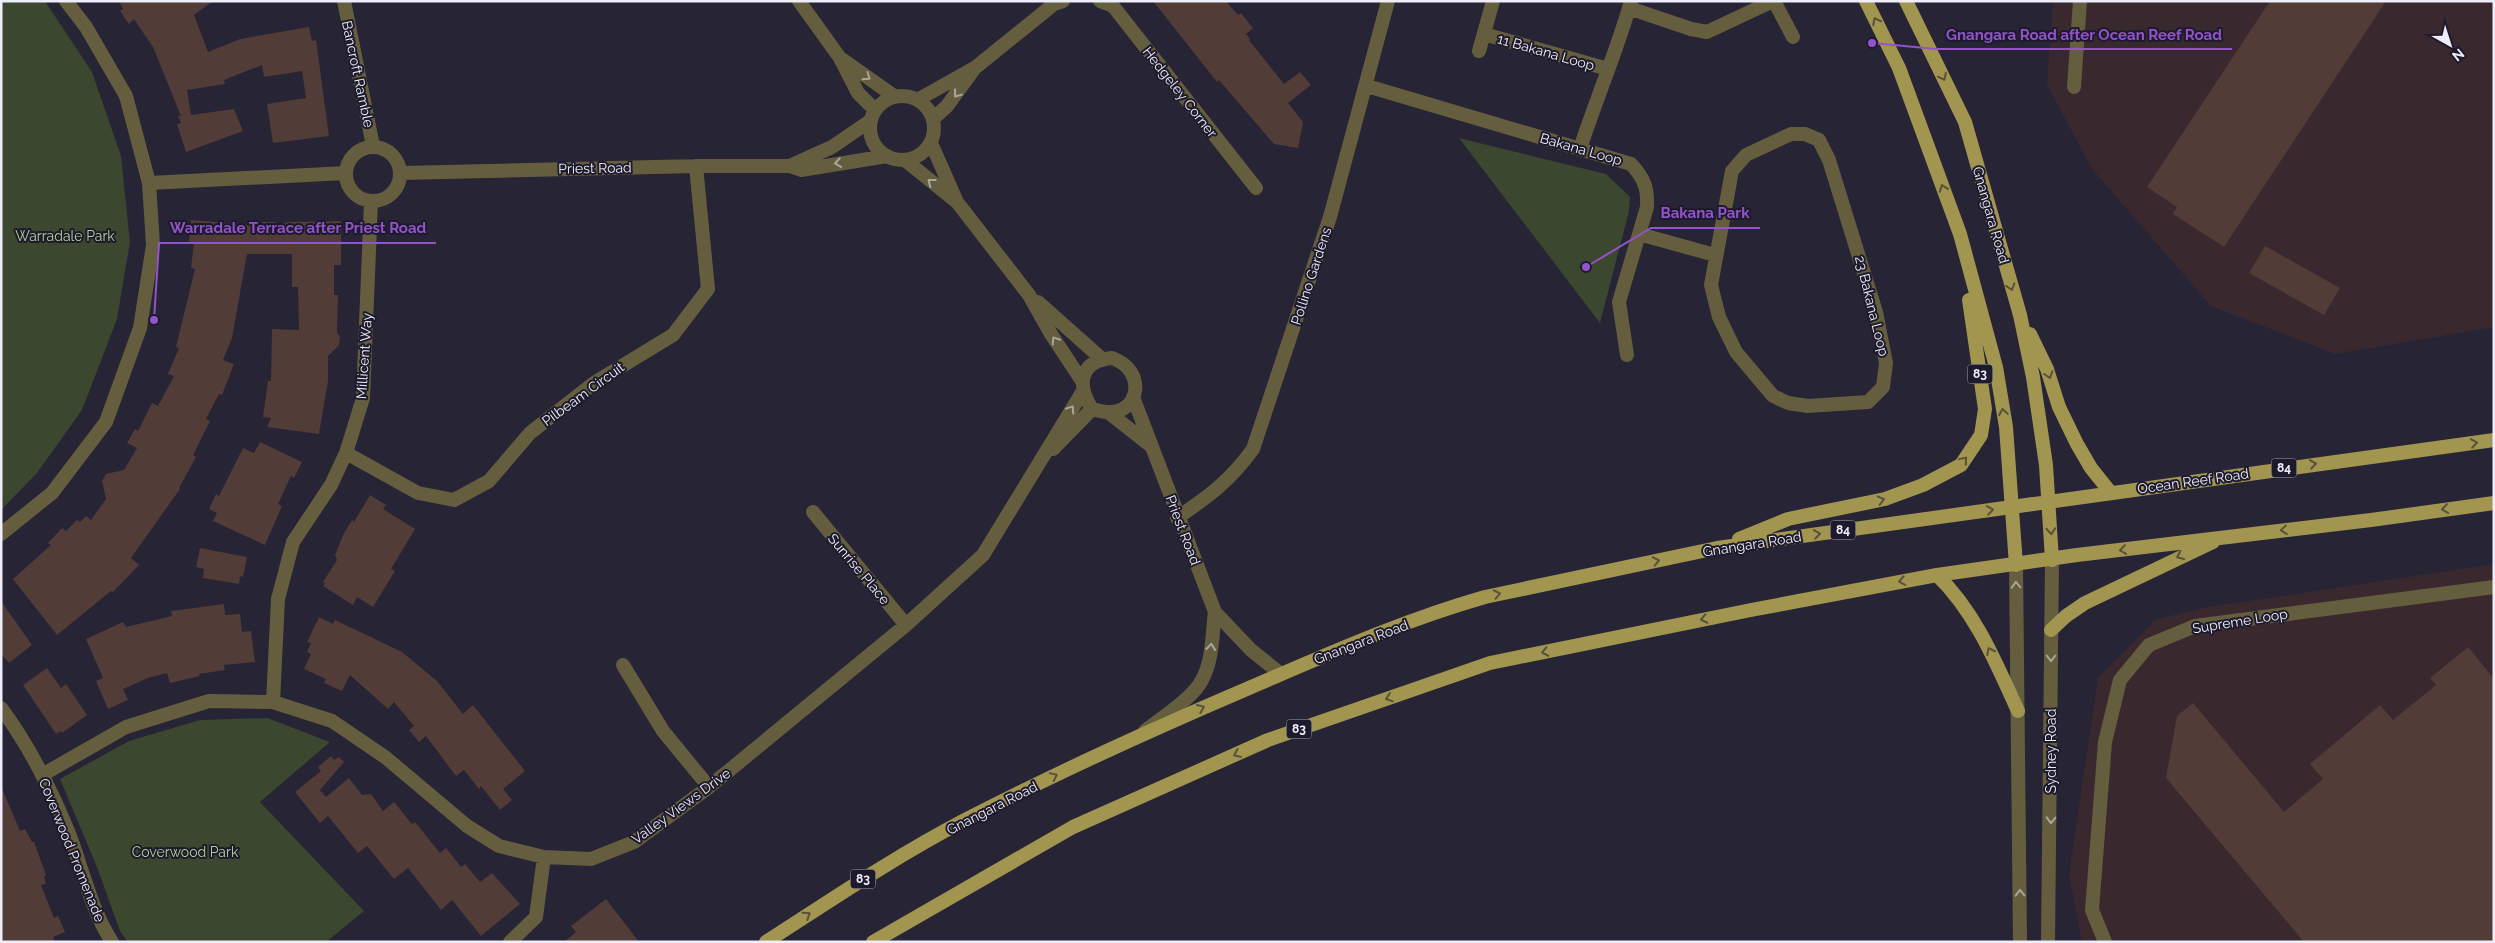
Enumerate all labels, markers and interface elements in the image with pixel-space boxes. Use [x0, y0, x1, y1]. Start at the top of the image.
one-way arrow [1872, 18, 1882, 27]
street label: Bancroft Ramble [339, 19, 377, 129]
callout: Gnangara Road after Ocean Reef Road [1936, 19, 2232, 49]
north arrow [2425, 20, 2475, 70]
text: Gnangara Road after Ocean Reef Road [1946, 26, 2222, 44]
street label: 11 Bakana Loop [1496, 31, 1597, 74]
street label: Hedgeley Corner [1140, 43, 1220, 141]
text: N [2449, 46, 2467, 65]
one-way arrow [861, 71, 871, 80]
one-way arrow [1937, 71, 1947, 80]
one-way arrow [954, 88, 962, 97]
street label: Bakana Loop [1538, 130, 1624, 168]
one-way arrow [834, 158, 843, 168]
street label: Priest Road [558, 159, 632, 177]
street label: Gnangara Road [1970, 165, 2012, 265]
one-way arrow [928, 179, 937, 187]
one-way arrow [1939, 184, 1949, 193]
callout: Bakana Park [1651, 198, 1760, 228]
text: Bakana Park [1660, 204, 1750, 222]
callout: Warradale Terrace after Priest Road [159, 213, 436, 243]
text: Warradale Terrace after Priest Road [170, 219, 427, 237]
street label: Pollino Gardens [1288, 225, 1334, 327]
park label: Warradale Park [15, 228, 115, 244]
street label: 23 Bakana Loop [1852, 254, 1892, 358]
one-way arrow [2006, 282, 2016, 290]
street label: Millicent Way [353, 312, 375, 400]
one-way arrow [1052, 337, 1061, 346]
street label: Pilbeam Circuit [539, 359, 627, 429]
road number: 83 [1968, 364, 1992, 384]
one-way arrow [2043, 370, 2053, 379]
one-way arrow [1065, 405, 1074, 415]
one-way arrow [1999, 407, 2009, 416]
one-way arrow [2470, 438, 2478, 449]
one-way arrow [1958, 457, 1966, 466]
road number: 84 [2272, 458, 2296, 478]
one-way arrow [2309, 459, 2317, 470]
street label: Ocean Reef Road [2136, 465, 2250, 497]
street label: Priest Road [1162, 493, 1204, 567]
one-way arrow [1876, 495, 1885, 506]
one-way arrow [2441, 504, 2450, 514]
one-way arrow [1986, 506, 1994, 516]
road number: 84 [1830, 520, 1856, 540]
one-way arrow [2280, 524, 2288, 535]
one-way arrow [2045, 527, 2056, 535]
street label: Gnangara Road [1701, 528, 1803, 560]
one-way arrow [1814, 529, 1822, 540]
street label: Sunrise Place [825, 530, 893, 608]
one-way arrow [2119, 544, 2127, 554]
one-way arrow [2176, 550, 2185, 561]
one-way arrow [1651, 556, 1660, 567]
one-way arrow [1897, 576, 1906, 586]
one-way arrow [2011, 580, 2022, 588]
one-way arrow [1492, 590, 1501, 600]
street label: Supreme Loop [2191, 606, 2289, 636]
one-way arrow [1699, 614, 1708, 624]
street label: Gnangara Road [1311, 617, 1411, 667]
one-way arrow [1205, 643, 1216, 651]
one-way arrow [1540, 646, 1549, 657]
one-way arrow [1986, 648, 1996, 657]
one-way arrow [2046, 654, 2056, 662]
one-way arrow [1385, 692, 1394, 702]
one-way arrow [1196, 704, 1205, 715]
street label: Sydney Road [2043, 709, 2059, 793]
road number: 83 [1286, 720, 1312, 739]
one-way arrow [1233, 747, 1242, 758]
street label: Valley Views Drive [629, 765, 733, 847]
one-way arrow [1049, 772, 1058, 783]
street label: Coverwood Promenade [36, 776, 108, 924]
street label: Gnangara Road [944, 778, 1040, 838]
one-way arrow [2046, 817, 2056, 825]
park label: Coverwood Park [132, 844, 239, 860]
road number: 83 [850, 870, 876, 889]
one-way arrow [2015, 889, 2025, 896]
one-way arrow [801, 912, 810, 922]

